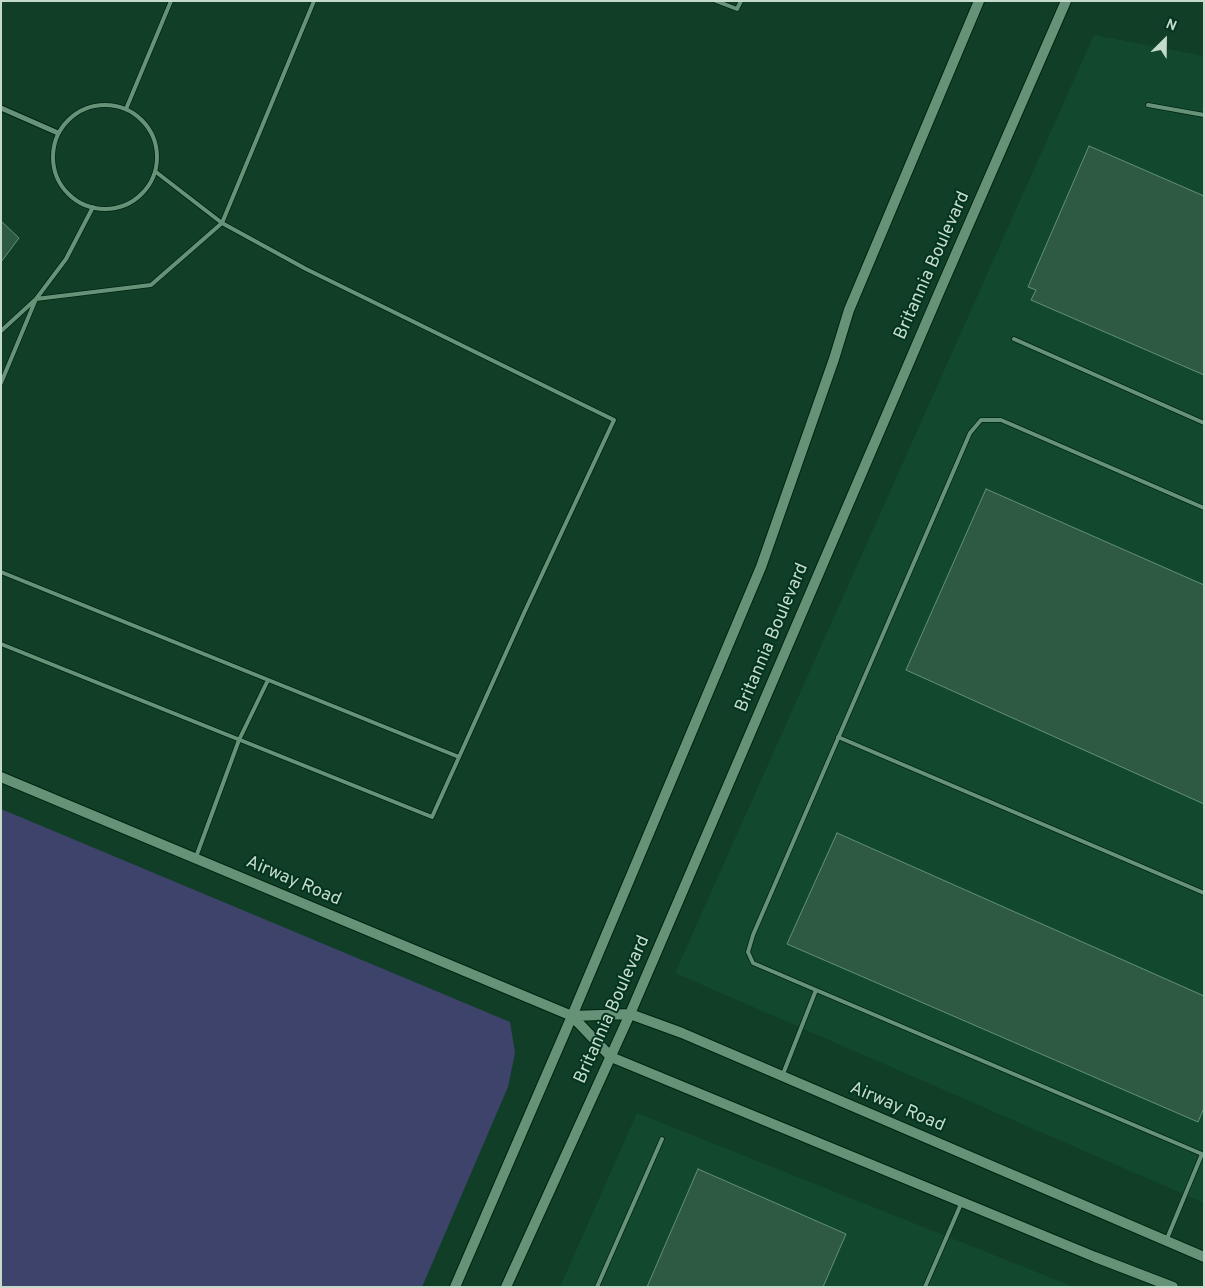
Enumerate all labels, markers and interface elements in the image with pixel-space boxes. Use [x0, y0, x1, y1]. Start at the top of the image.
north arrow [1140, 15, 1190, 65]
text: N [1163, 16, 1179, 36]
street label: Britannia Boulevard [891, 189, 975, 343]
street label: Britannia Boulevard [732, 560, 814, 716]
street label: Airway Road [242, 852, 344, 912]
street label: Britannia Boulevard [571, 933, 655, 1087]
street label: Airway Road [846, 1078, 948, 1138]

